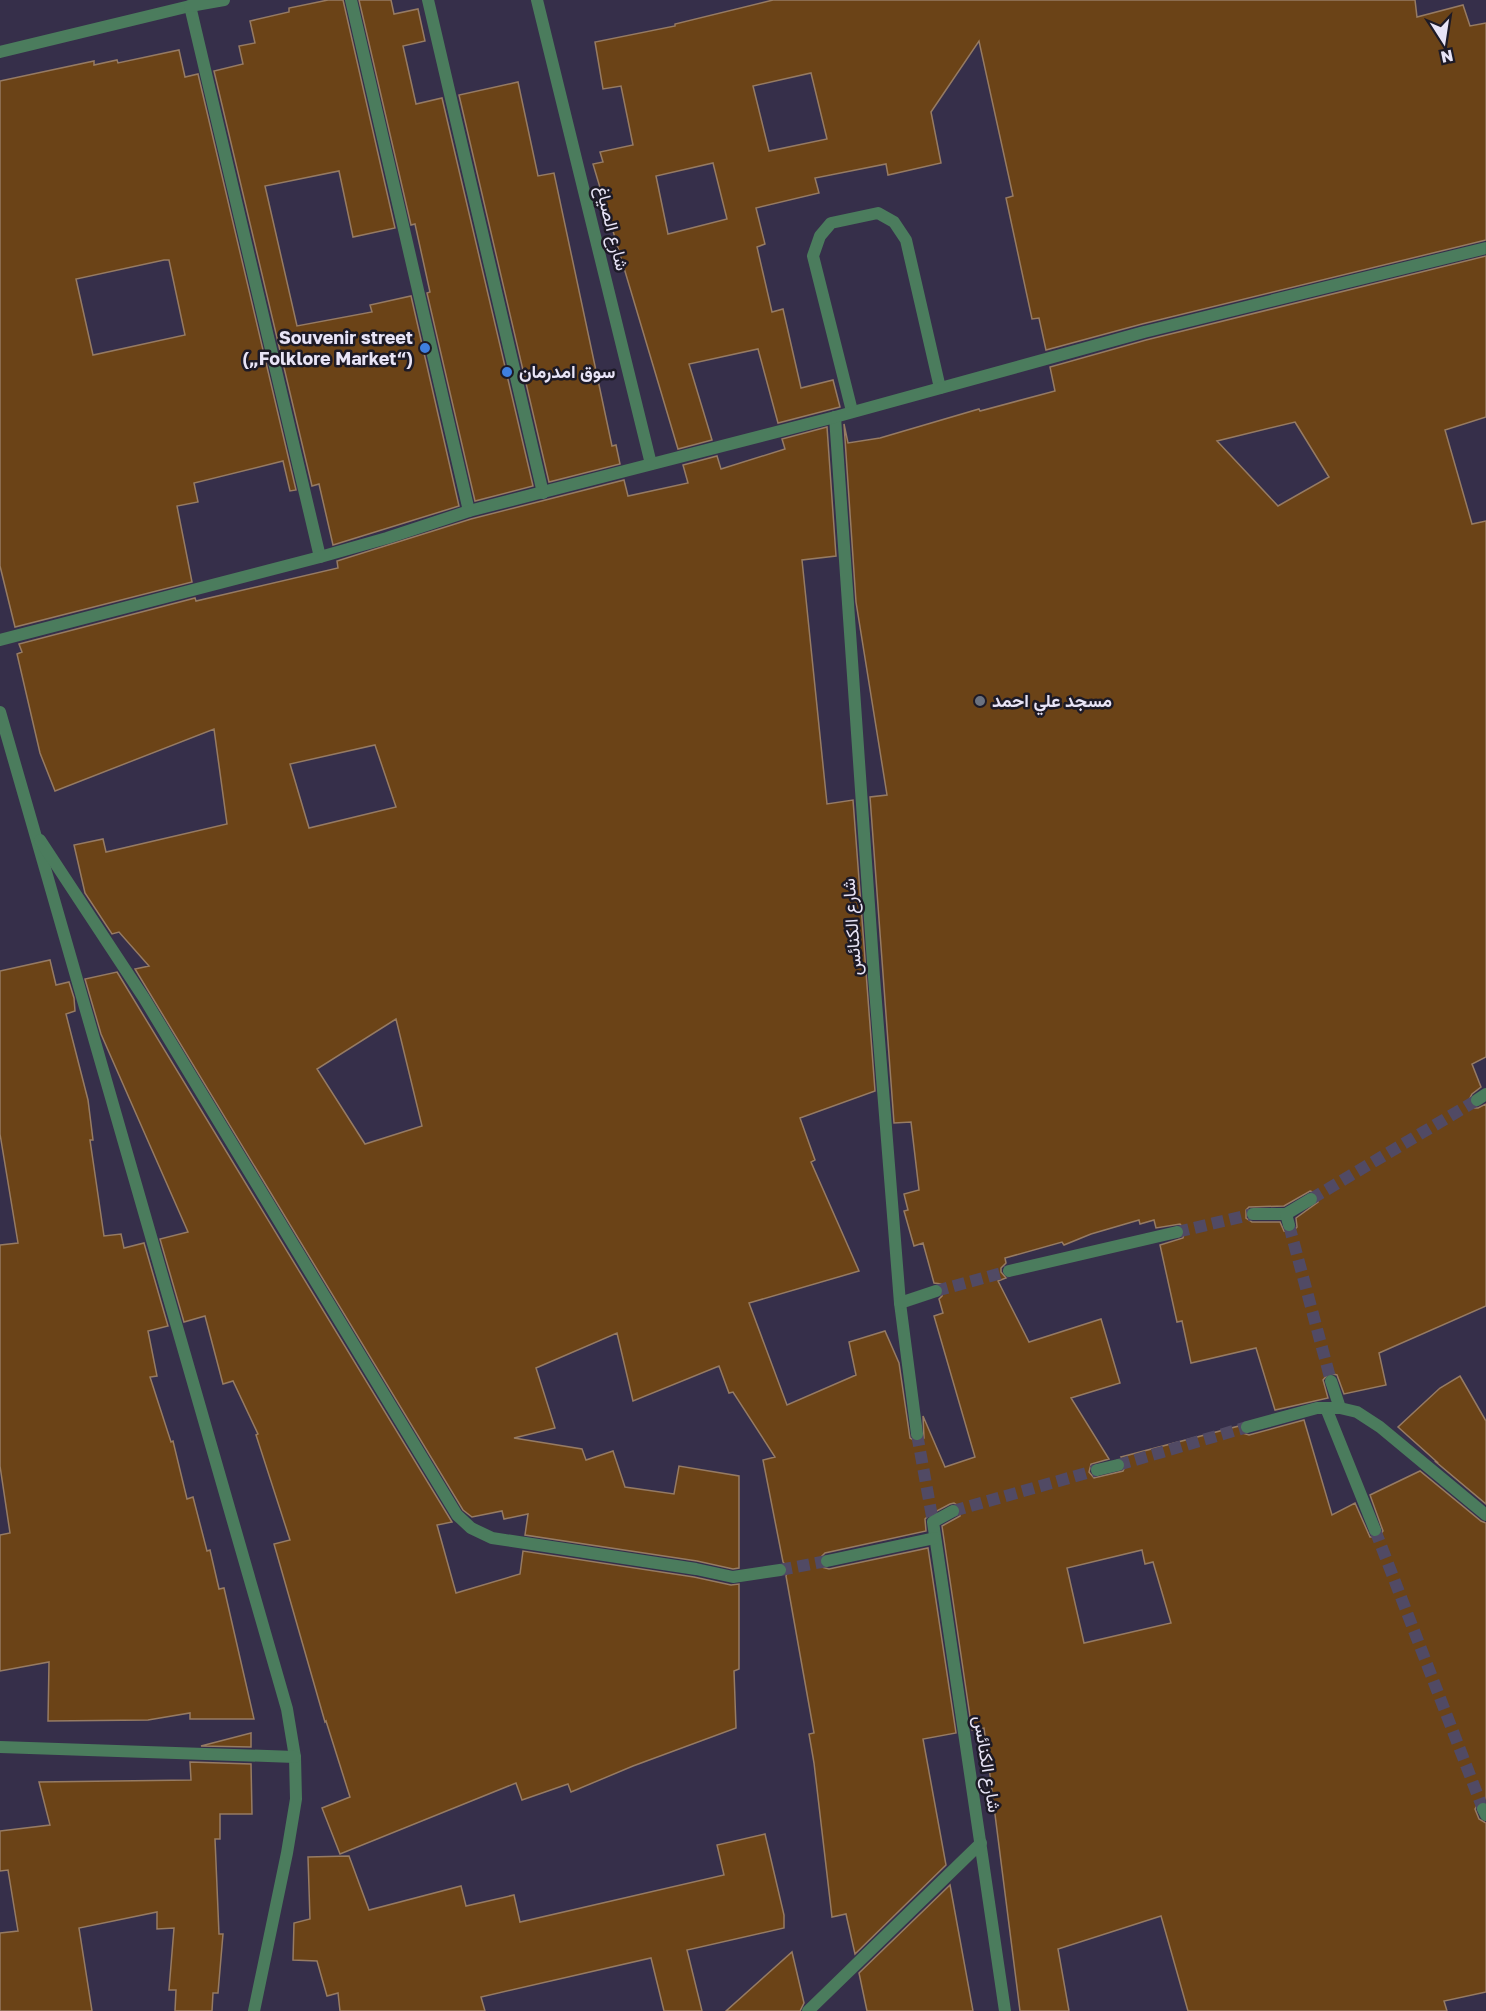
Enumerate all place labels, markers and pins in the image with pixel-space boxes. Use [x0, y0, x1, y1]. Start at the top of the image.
place label: Souvenir street („Folklore Market“) [242, 326, 413, 369]
marker: Souvenir street („Folklore Market“) [418, 341, 432, 355]
place label: سوق امدرمان [519, 360, 615, 383]
marker: سوق امدرمان [500, 365, 514, 379]
place label: مسجد علي احمد [992, 689, 1112, 716]
marker: مسجد علي احمد [973, 694, 987, 708]

